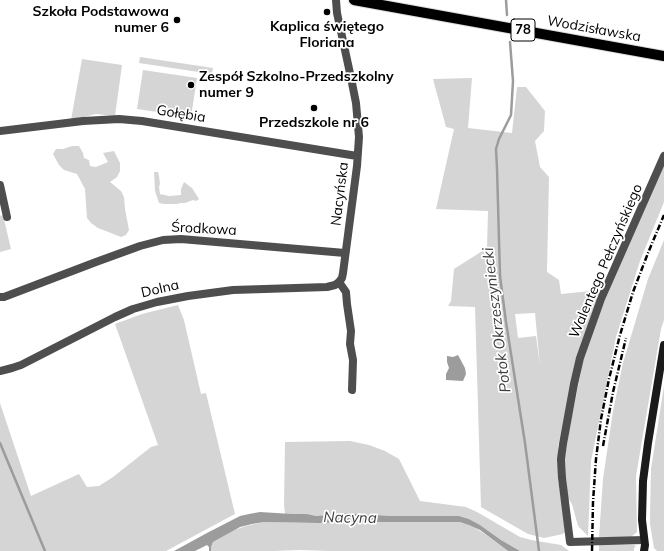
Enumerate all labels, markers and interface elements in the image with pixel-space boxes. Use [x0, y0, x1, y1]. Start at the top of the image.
place label: Szkoła Podstawowa numer 6 [33, 4, 169, 36]
marker: Kaplica świętego Floriana [322, 7, 332, 17]
street label: Wodzisławska [546, 12, 642, 46]
marker: Szkoła Podstawowa numer 6 [172, 15, 182, 25]
place label: Kaplica świętego Floriana [270, 19, 384, 52]
road number: 78 [511, 19, 535, 41]
place label: Zespół Szkolno-Przedszkolny numer 9 [199, 69, 394, 102]
marker: Zespół Szkolno-Przedszkolny numer 9 [186, 80, 196, 90]
street label: Gołębia [155, 102, 207, 126]
marker: Przedszkole nr 6 [309, 103, 319, 113]
place label: Przedszkole nr 6 [259, 115, 369, 131]
street label: Nacyńska [328, 161, 352, 227]
street label: Walentego Pełczyńskiego [566, 181, 646, 341]
street label: Środkowa [171, 219, 237, 239]
water label: Potok Okrzeszyniecki [479, 246, 515, 394]
street label: Dolna [139, 276, 181, 302]
water label: Nacyna [323, 509, 377, 527]

